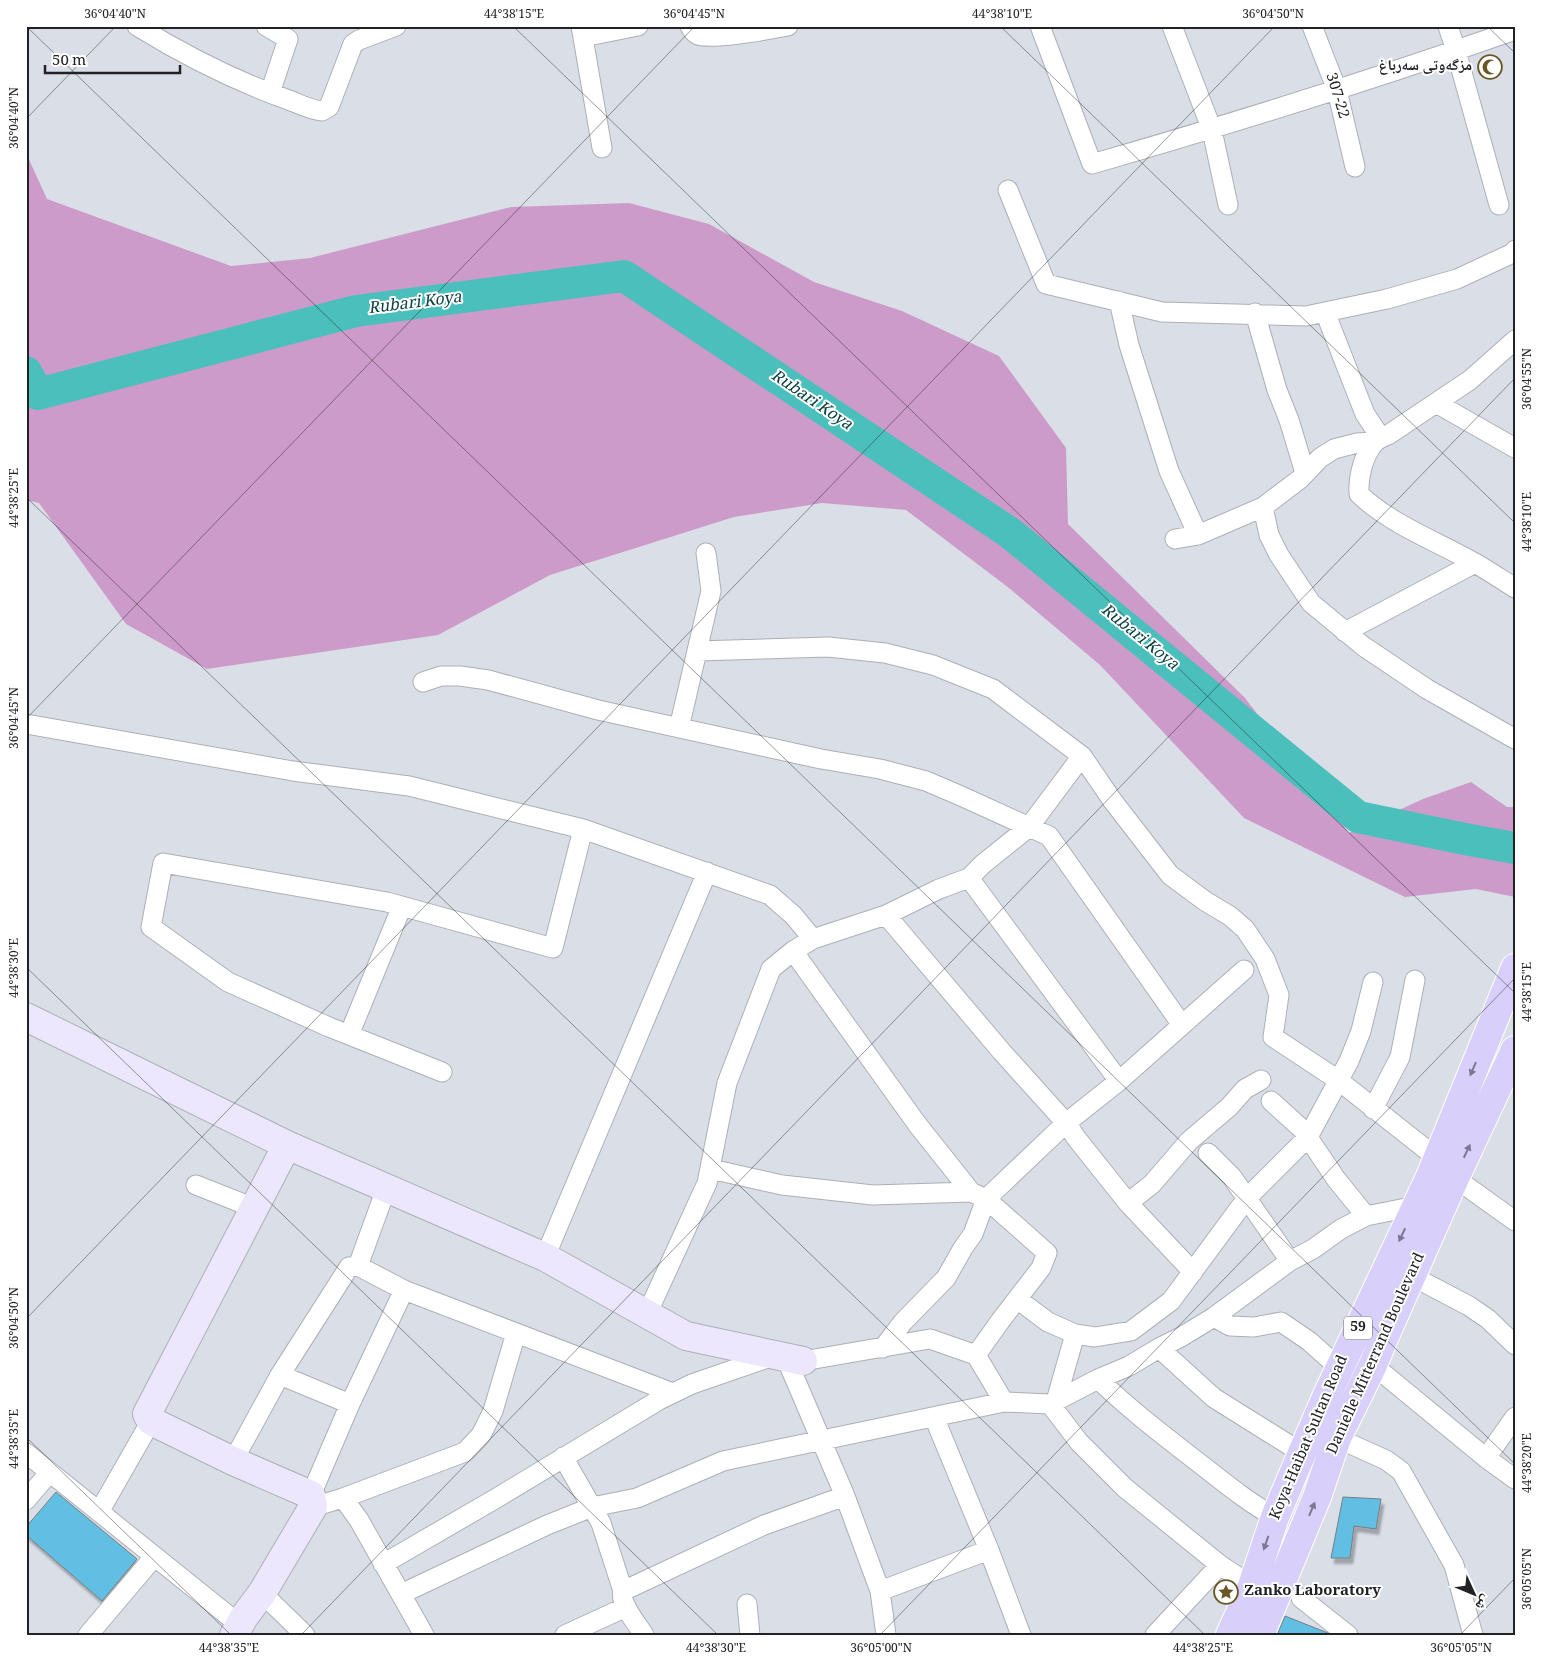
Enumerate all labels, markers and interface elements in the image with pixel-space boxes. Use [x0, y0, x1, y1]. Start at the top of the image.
text: 36°04'40"N [84, 5, 146, 26]
text: 44°38'15"E [484, 5, 544, 26]
text: 36°04'45"N [663, 5, 725, 26]
text: 44°38'10"E [972, 5, 1032, 26]
text: 36°04'50"N [1242, 5, 1304, 26]
scale bar [45, 42, 180, 74]
text: 50 m [52, 49, 86, 75]
place label: مزگەوتی سەرباغ [1378, 54, 1472, 80]
mosque icon: مزگەوتی سەرباغ [1477, 54, 1503, 80]
street label: 307-22 [1317, 70, 1355, 122]
text: 36°04'40"N [5, 87, 26, 149]
water label: Rubari Koya [367, 285, 464, 323]
text: 36°04'55"N [1518, 348, 1539, 410]
water label: Rubari Koya [765, 364, 858, 439]
text: 44°38'25"E [5, 468, 26, 528]
text: 44°38'10"E [1518, 492, 1539, 552]
water label: Rubari Koya [1094, 598, 1185, 679]
text: 36°04'45"N [5, 687, 26, 749]
text: 44°38'30"E [5, 938, 26, 998]
text: 44°38'15"E [1518, 962, 1539, 1022]
one-way arrow [1469, 1062, 1477, 1076]
one-way arrow [1463, 1144, 1471, 1158]
one-way arrow [1398, 1228, 1406, 1242]
street label: Danielle Mitterrand Boulevard [1321, 1249, 1433, 1459]
text: 36°04'50"N [5, 1287, 26, 1349]
road number: 59 [1344, 1316, 1372, 1340]
street label: Koya-Haibat Sultan Road [1264, 1352, 1356, 1524]
text: 44°38'35"E [5, 1409, 26, 1469]
text: 44°38'20"E [1518, 1433, 1539, 1493]
one-way arrow [1308, 1502, 1316, 1516]
one-way arrow [1262, 1536, 1269, 1551]
text: 36°05'05"N [1518, 1548, 1539, 1610]
north arrow [1448, 1568, 1498, 1618]
place icon: Zanko Laboratory [1213, 1579, 1239, 1605]
place label: Zanko Laboratory [1244, 1579, 1381, 1605]
text: ش [1468, 1588, 1496, 1615]
text: 44°38'35"E [199, 1639, 259, 1660]
text: 44°38'30"E [686, 1639, 746, 1660]
text: 36°05'00"N [850, 1639, 912, 1660]
text: 44°38'25"E [1173, 1639, 1233, 1660]
text: 36°05'05"N [1430, 1639, 1492, 1660]

